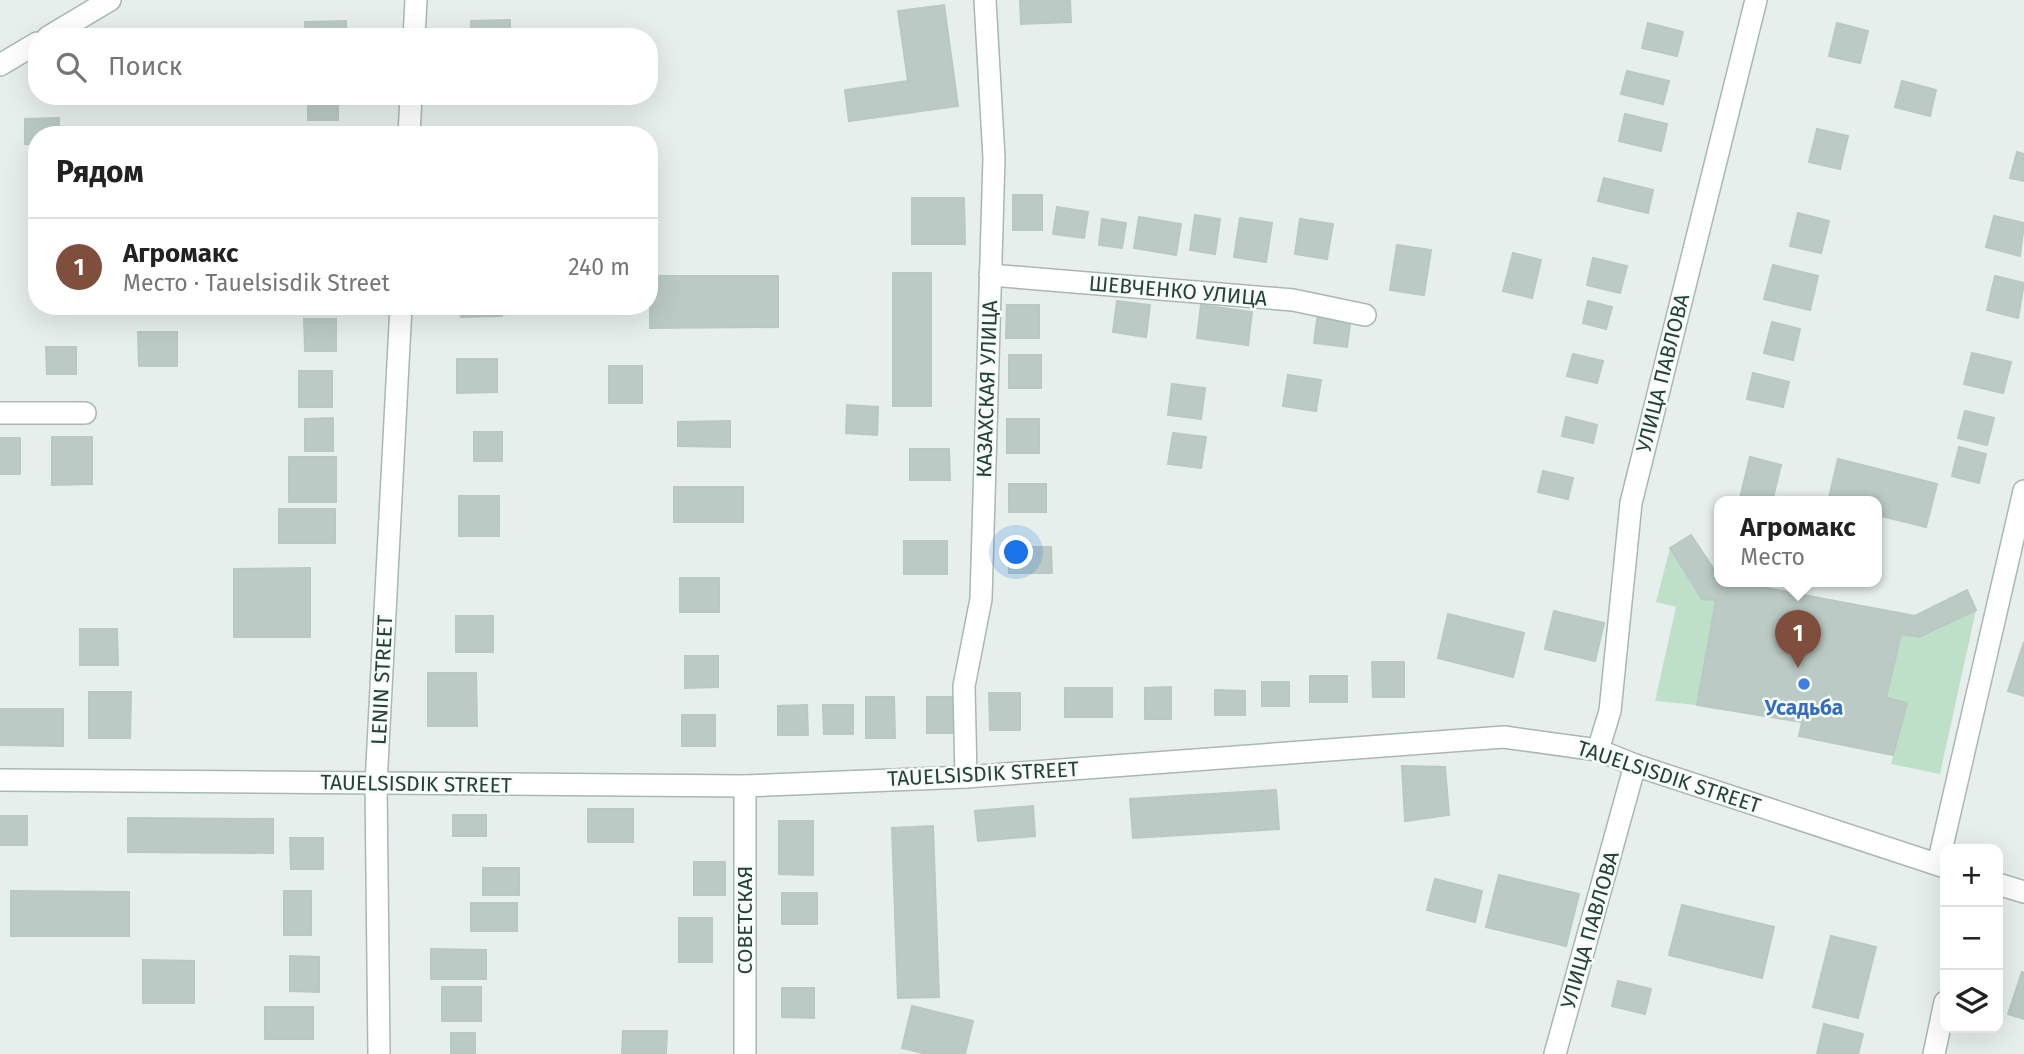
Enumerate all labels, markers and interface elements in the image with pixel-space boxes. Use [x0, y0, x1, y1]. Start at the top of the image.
search box [28, 28, 658, 105]
icon: search [52, 48, 90, 86]
text: Поиск [108, 51, 182, 82]
text: Рядом [56, 154, 144, 190]
text: Агромакс [123, 238, 238, 269]
text: 1 [74, 253, 84, 281]
text: 240 m [568, 253, 630, 281]
text: Место · Tauelsisdik Street [123, 269, 390, 297]
street label: ШЕВЧЕНКО УЛИЦА [1088, 270, 1268, 312]
street label: УЛИЦА ПАВЛОВА [1631, 291, 1695, 455]
street label: КАЗАХСКАЯ УЛИЦА [971, 300, 1003, 478]
popup [1714, 496, 1882, 587]
text: Агромакс [1740, 512, 1856, 543]
your location [999, 535, 1033, 569]
text: Место [1740, 543, 1805, 571]
pin: 1 [1775, 610, 1821, 668]
street label: LENIN STREET [366, 614, 398, 746]
marker: Усадьба [1796, 676, 1812, 692]
place label: Усадьба [1764, 695, 1843, 721]
street label: TAUELSISDIK STREET [1574, 735, 1764, 819]
street label: TAUELSISDIK STREET [887, 756, 1079, 792]
street label: TAUELSISDIK STREET [320, 769, 512, 799]
map controls [1940, 844, 2003, 1033]
button: + [1940, 844, 2003, 907]
street label: УЛИЦА ПАВЛОВА [1555, 848, 1625, 1012]
street label: СОВЕТСКАЯ [732, 866, 758, 974]
button: − [1940, 907, 2003, 970]
button: layers [1940, 970, 2003, 1033]

